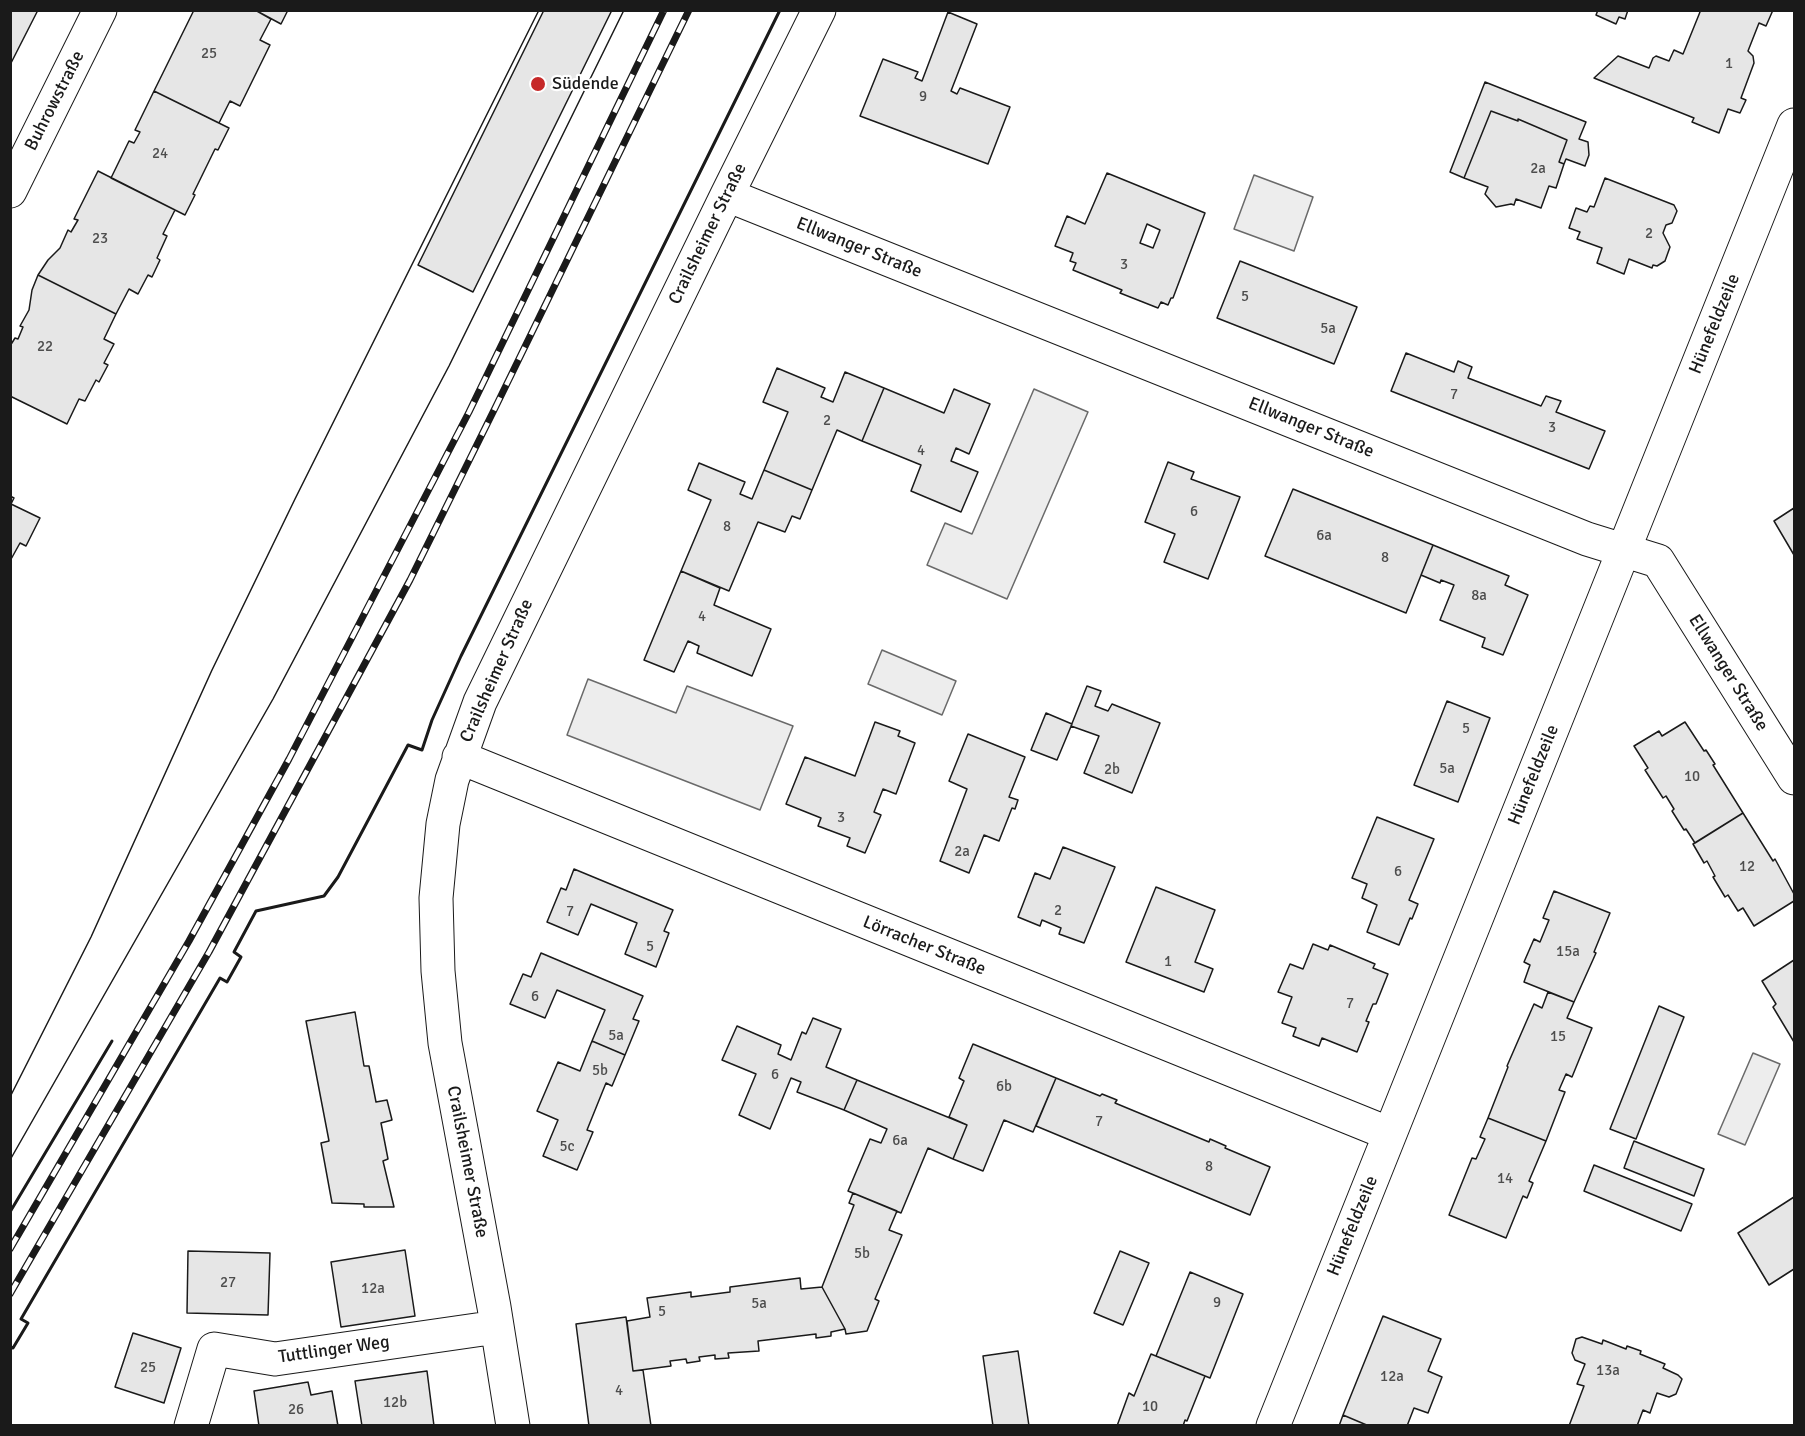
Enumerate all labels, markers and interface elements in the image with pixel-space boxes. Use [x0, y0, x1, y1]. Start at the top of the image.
house number: 25 [201, 45, 217, 63]
street label: Buhrowstraße [21, 47, 89, 155]
house number: 1 [1725, 55, 1733, 73]
place label: Südende [552, 73, 619, 95]
marker: Südende [529, 75, 547, 93]
house number: 9 [919, 88, 927, 106]
house number: 24 [152, 145, 168, 163]
street label: Crailsheimer Straße [664, 160, 752, 308]
house number: 2a [1530, 160, 1546, 178]
street label: Ellwanger Straße [793, 213, 925, 283]
house number: 2 [1645, 225, 1653, 243]
house number: 23 [92, 230, 108, 248]
house number: 3 [1120, 256, 1128, 274]
street label: Hünefeldzeile [1685, 271, 1745, 377]
house number: 5 [1241, 288, 1249, 306]
house number: 5a [1320, 320, 1336, 338]
house number: 22 [37, 338, 53, 356]
house number: 7 [1450, 386, 1458, 404]
street label: Ellwanger Straße [1245, 393, 1377, 463]
house number: 2 [823, 412, 831, 430]
house number: 3 [1548, 419, 1556, 437]
house number: 4 [917, 442, 925, 460]
house number: 6 [1190, 503, 1198, 521]
house number: 8 [723, 518, 731, 536]
house number: 6a [1316, 527, 1332, 545]
house number: 8 [1381, 549, 1389, 567]
house number: 8a [1471, 587, 1487, 605]
street label: Crailsheimer Straße [456, 596, 538, 746]
house number: 4 [698, 608, 706, 626]
street label: Ellwanger Straße [1683, 611, 1773, 735]
house number: 5 [1462, 720, 1470, 738]
street label: Hünefeldzeile [1504, 722, 1564, 828]
house number: 5a [1439, 760, 1455, 778]
house number: 2b [1104, 761, 1120, 779]
house number: 10 [1684, 768, 1700, 786]
house number: 3 [837, 809, 845, 827]
house number: 2a [954, 843, 970, 861]
house number: 12 [1739, 858, 1755, 876]
house number: 6 [1394, 863, 1402, 881]
house number: 2 [1054, 902, 1062, 920]
house number: 7 [566, 903, 574, 921]
street label: Lörracher Straße [859, 912, 989, 980]
house number: 5 [646, 938, 654, 956]
house number: 15a [1556, 943, 1580, 961]
house number: 1 [1164, 953, 1172, 971]
house number: 6 [531, 988, 539, 1006]
house number: 7 [1346, 995, 1354, 1013]
house number: 5a [608, 1027, 624, 1045]
house number: 15 [1550, 1028, 1566, 1046]
house number: 5b [592, 1062, 608, 1080]
house number: 6 [771, 1066, 779, 1084]
house number: 6b [996, 1078, 1012, 1096]
street label: Crailsheimer Straße [442, 1084, 492, 1240]
house number: 7 [1095, 1113, 1103, 1131]
house number: 6a [892, 1132, 908, 1150]
house number: 5c [559, 1138, 575, 1156]
house number: 8 [1205, 1158, 1213, 1176]
house number: 14 [1497, 1170, 1513, 1188]
street label: Hünefeldzeile [1323, 1173, 1383, 1279]
house number: 5b [854, 1245, 870, 1263]
house number: 27 [220, 1274, 236, 1292]
house number: 12a [361, 1280, 385, 1298]
house number: 9 [1213, 1294, 1221, 1312]
house number: 5a [751, 1295, 767, 1313]
house number: 5 [658, 1303, 666, 1321]
street label: Tuttlinger Weg [277, 1332, 391, 1368]
house number: 25 [140, 1359, 156, 1377]
house number: 13a [1596, 1362, 1620, 1380]
house number: 12a [1380, 1368, 1404, 1386]
house number: 4 [615, 1382, 623, 1400]
house number: 12b [383, 1394, 407, 1412]
house number: 10 [1142, 1398, 1158, 1416]
house number: 26 [288, 1401, 304, 1419]

